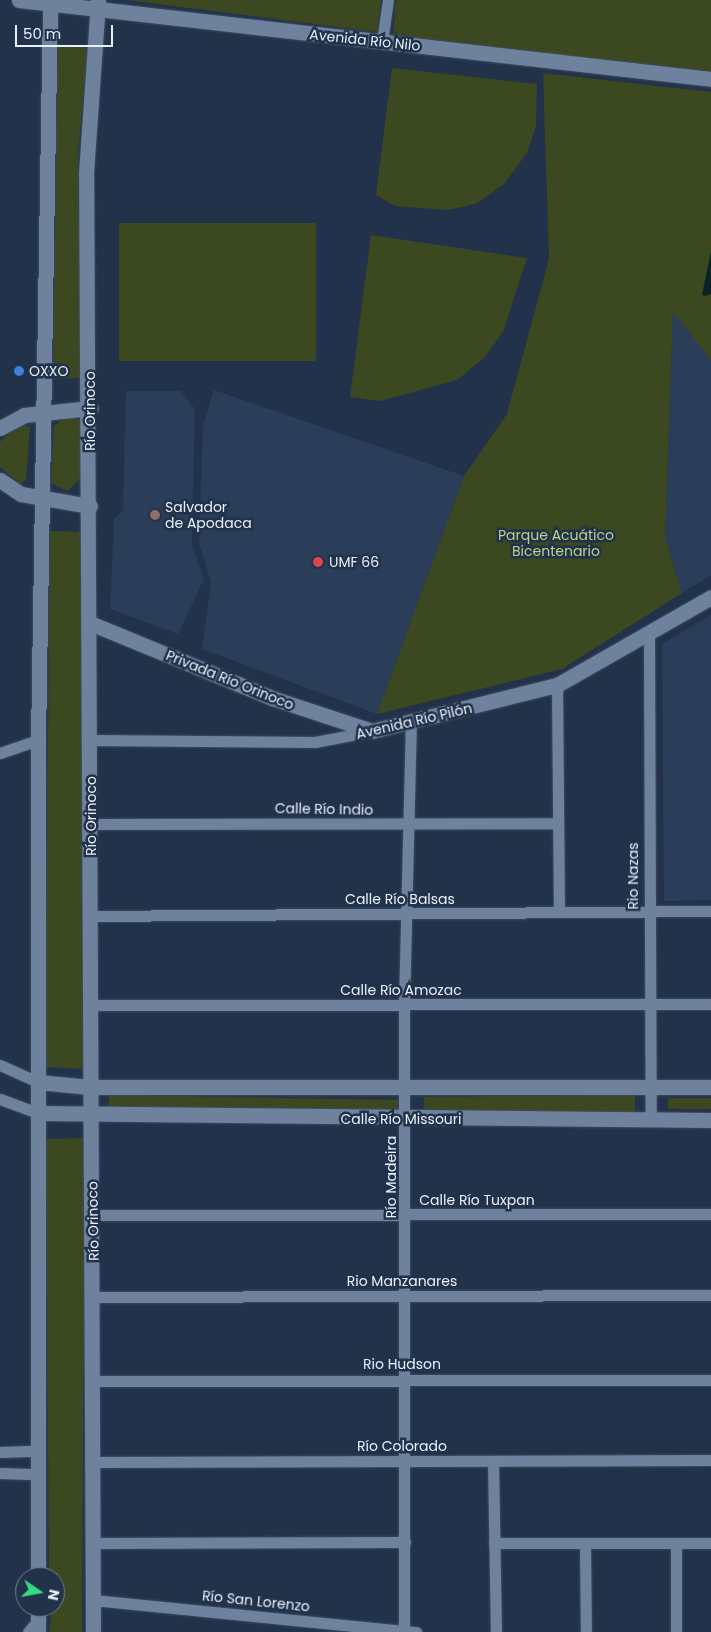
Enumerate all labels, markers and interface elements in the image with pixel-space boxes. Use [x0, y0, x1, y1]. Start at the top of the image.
scale bar [18, 15, 115, 47]
text: 50 m [23, 23, 61, 44]
street label: Avenida Río Nilo [309, 26, 421, 54]
place label: OXXO [29, 363, 68, 379]
marker: OXXO [13, 365, 25, 377]
street label: Río Orinoco [82, 371, 98, 451]
place label: Salvador de Apodaca [165, 499, 252, 532]
marker: Salvador de Apodaca [149, 509, 161, 521]
park label: Parque Acuático Bicentenario [498, 527, 614, 560]
place label: UMF 66 [329, 554, 379, 570]
marker: UMF 66 [311, 555, 325, 569]
street label: Privada Río Orinoco [164, 647, 296, 713]
street label: Avenida Río Pilón [354, 699, 474, 743]
street label: Río Orinoco [83, 776, 99, 856]
street label: Calle Río Indio [275, 800, 373, 818]
street label: Rio Nazas [625, 842, 641, 910]
street label: Calle Río Balsas [345, 891, 455, 907]
street label: Calle Río Amozac [340, 982, 462, 998]
street label: Calle Río Missouri [341, 1111, 461, 1127]
street label: Río Madeira [383, 1136, 399, 1218]
street label: Río Orinoco [84, 1181, 102, 1261]
street label: Calle Río Tuxpan [419, 1192, 535, 1208]
street label: Rio Manzanares [347, 1273, 457, 1289]
street label: Rio Hudson [363, 1356, 441, 1372]
street label: Río Colorado [357, 1438, 447, 1454]
north arrow [15, 1567, 65, 1617]
street label: Río San Lorenzo [201, 1587, 311, 1615]
text: N [43, 1588, 65, 1602]

